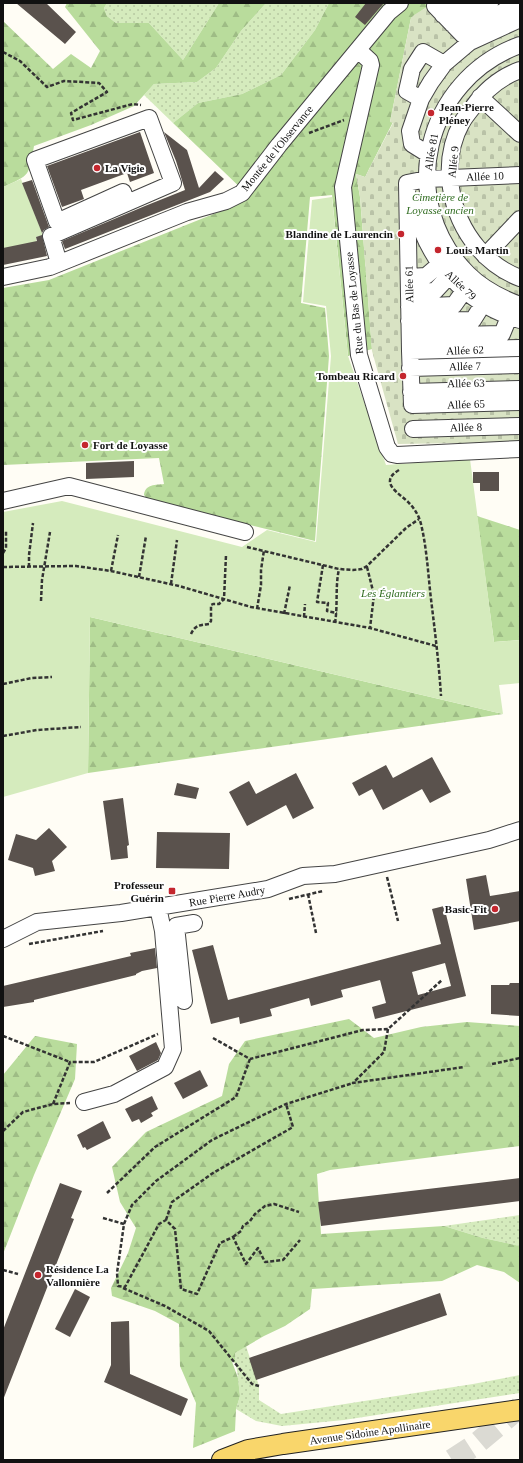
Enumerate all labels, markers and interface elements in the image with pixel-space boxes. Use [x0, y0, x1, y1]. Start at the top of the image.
place label: Jean-Pierre Pléney [439, 101, 494, 126]
street label: Montée de l'Observance [239, 103, 315, 193]
marker: Jean-Pierre Pléney [426, 108, 436, 118]
street label: Allée 81 [422, 132, 440, 172]
street label: Allée 9 [445, 145, 461, 179]
place label: La Vigie [105, 162, 145, 174]
marker: La Vigie [92, 163, 102, 173]
street label: Allée 10 [466, 169, 504, 183]
park label: Cimetière de Loyasse ancien [405, 191, 474, 216]
place label: Blandine de Laurencin [286, 228, 393, 240]
marker: Blandine de Laurencin [396, 229, 406, 239]
place label: Louis Martin [446, 244, 509, 256]
marker: Louis Martin [433, 245, 443, 255]
street label: Rue du Bas de Loyasse [343, 251, 365, 355]
street label: Allée 61 [403, 265, 415, 303]
street label: Allée 79 [443, 268, 479, 303]
street label: Allée 62 [446, 343, 484, 357]
street label: Allée 7 [449, 360, 482, 372]
place label: Tombeau Ricard [316, 370, 395, 382]
marker: Tombeau Ricard [398, 371, 408, 381]
street label: Allée 63 [447, 377, 485, 389]
street label: Allée 65 [447, 397, 485, 411]
street label: Allée 8 [450, 420, 483, 434]
place label: Fort de Loyasse [93, 439, 168, 451]
marker: Fort de Loyasse [80, 440, 90, 450]
park label: Les Églantiers [360, 587, 425, 599]
place label: Professeur Guérin [114, 879, 164, 904]
street label: Rue Pierre Audry [188, 883, 266, 909]
marker: Professeur Guérin [167, 886, 177, 896]
place label: Basic-Fit [445, 903, 487, 915]
marker: Basic-Fit [490, 904, 500, 914]
place label: Résidence La Vallonnière [46, 1263, 109, 1288]
marker: Résidence La Vallonnière [33, 1270, 43, 1280]
street label: Avenue Sidoine Apollinaire [309, 1418, 431, 1446]

